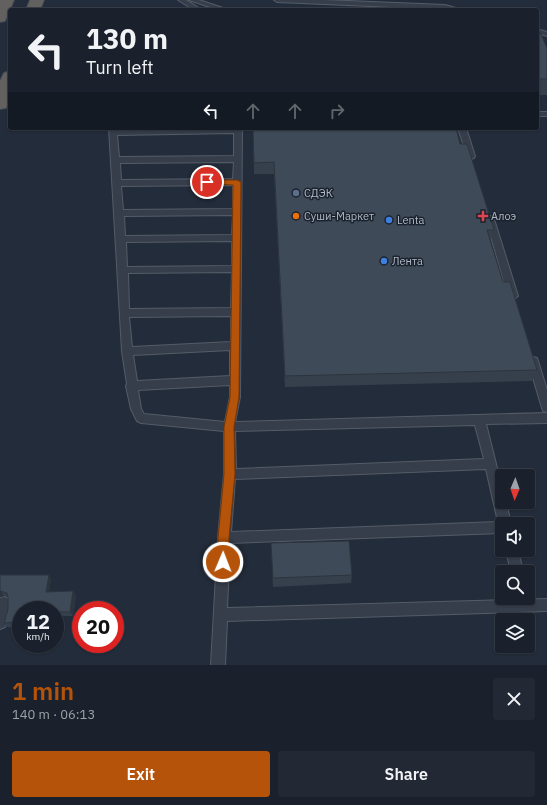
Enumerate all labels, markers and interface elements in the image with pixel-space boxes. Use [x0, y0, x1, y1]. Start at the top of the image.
text: 130 m [86, 20, 168, 57]
icon: left [20, 24, 72, 76]
text: Turn left [86, 56, 154, 79]
icon: left [200, 100, 222, 122]
icon: ahead [242, 100, 264, 122]
icon: ahead [284, 100, 306, 122]
icon: right [326, 100, 348, 122]
pin [190, 165, 224, 199]
icon: arrive [196, 171, 218, 193]
place label: СДЭК [304, 186, 333, 200]
marker: СДЭК [291, 188, 301, 198]
place label: Суши-Маркет [304, 209, 374, 223]
place label: Алоэ [491, 209, 517, 223]
marker: Суши-Маркет [291, 211, 301, 221]
marker: Алоэ [478, 211, 488, 221]
place label: Lenta [397, 213, 425, 227]
marker: Lenta [384, 215, 394, 225]
place label: Лента [392, 254, 423, 268]
marker: Лента [379, 256, 389, 266]
north arrow [495, 469, 535, 509]
map controls [495, 469, 535, 653]
button: sound [495, 517, 535, 557]
position arrow [202, 541, 244, 583]
button: search [495, 565, 535, 605]
speed limit sign: 20 [72, 601, 124, 653]
text: 12 [26, 608, 50, 635]
button: layers [495, 613, 535, 653]
text: km/h [26, 630, 50, 643]
text: 1 min [12, 675, 74, 707]
button: close [493, 678, 535, 720]
text: 140 m · 06:13 [12, 706, 95, 723]
button: Exit [12, 751, 270, 797]
button: Share [278, 751, 535, 797]

